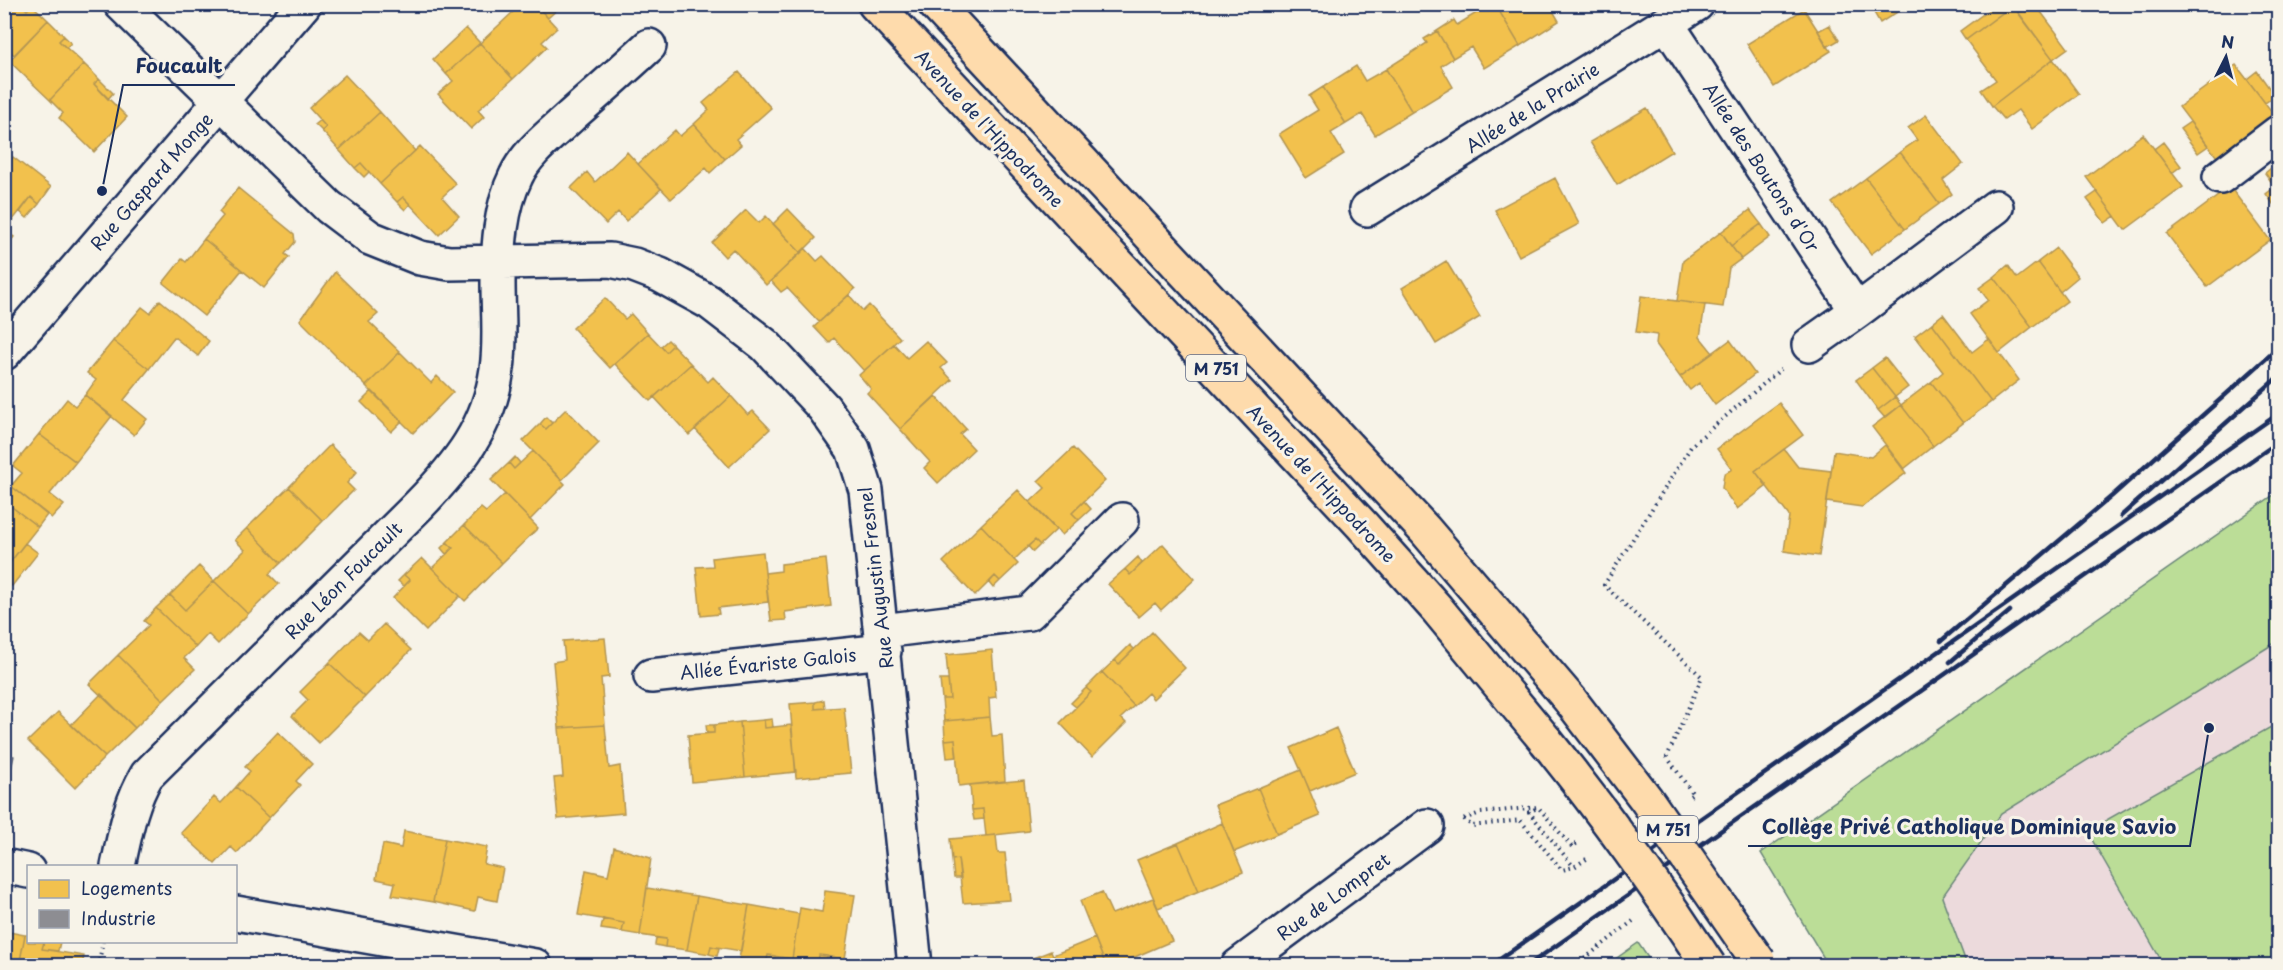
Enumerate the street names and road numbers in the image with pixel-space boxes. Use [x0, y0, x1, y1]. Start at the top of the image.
street label: Avenue de l'Hippodrome [909, 43, 1071, 213]
street label: Allée de la Prairie [1460, 55, 1604, 159]
street label: Allée des Boutons d'Or [1697, 77, 1827, 258]
street label: Rue Gaspard Monge [83, 106, 219, 256]
road number: M 751 [1186, 355, 1246, 381]
street label: Avenue de l'Hippodrome [1241, 398, 1403, 568]
street label: Rue Augustin Fresnel [850, 486, 900, 670]
street label: Rue Léon Foucault [278, 515, 408, 645]
street label: Allée Évariste Galois [678, 640, 858, 686]
road number: M 751 [1638, 816, 1698, 842]
street label: Rue de Lompret [1271, 846, 1395, 946]

